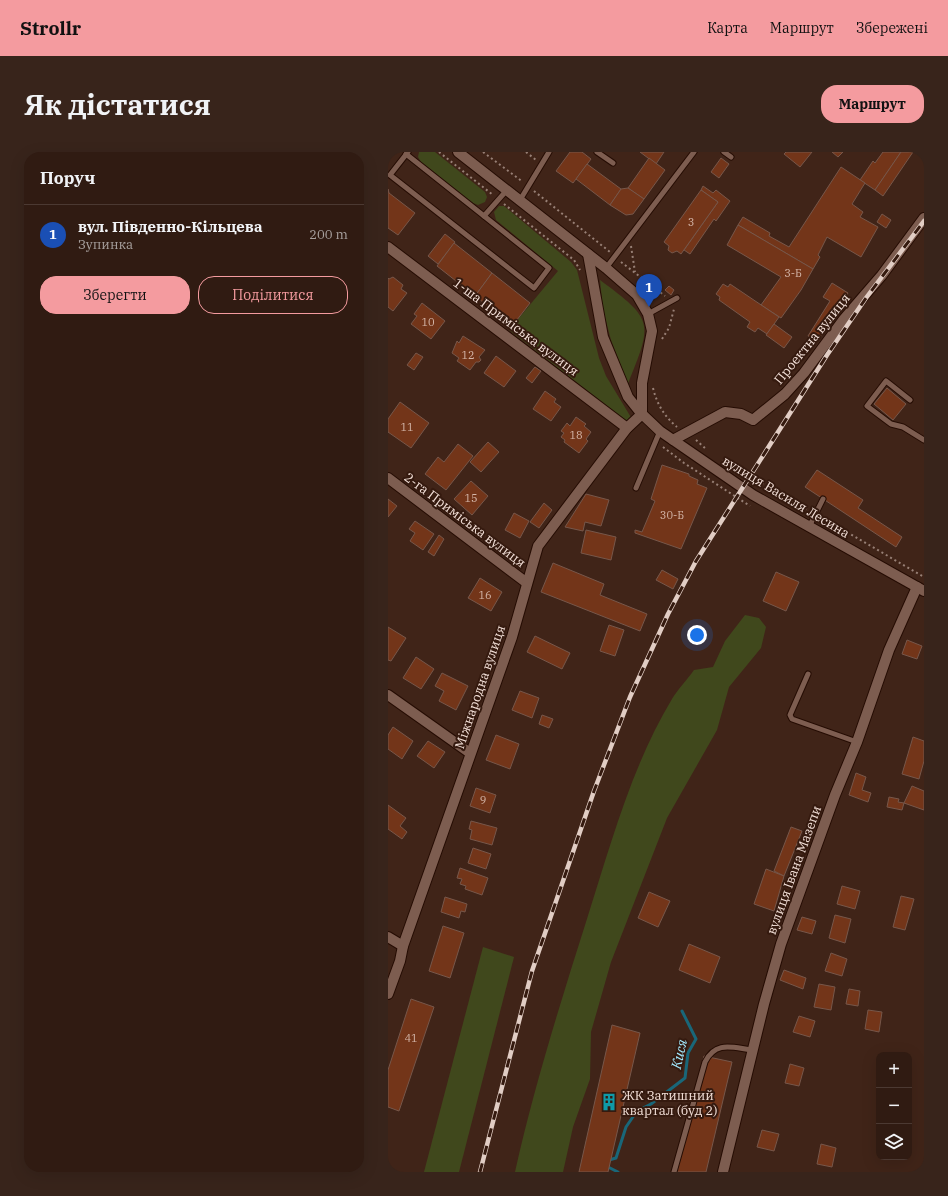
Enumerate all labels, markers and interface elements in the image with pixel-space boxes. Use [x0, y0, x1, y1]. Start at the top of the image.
text: Strollr [20, 16, 81, 40]
text: Карта [707, 19, 748, 37]
text: Маршрут [770, 19, 834, 37]
text: Збережені [856, 19, 928, 37]
button: Маршрут [821, 85, 924, 123]
text: Як дістатися [24, 86, 211, 123]
text: Поруч [40, 167, 95, 189]
house number: 3 [688, 215, 694, 229]
text: вул. Південно-Кільцева [78, 217, 262, 236]
text: 1 [49, 226, 57, 243]
text: 200 m [309, 226, 348, 243]
text: Зупинка [78, 236, 133, 253]
house number: 3-Б [784, 266, 802, 280]
street label: 1-ша Приміська вулиця [450, 274, 582, 380]
pin: 1 [636, 274, 662, 307]
button: Зберегти [40, 276, 190, 314]
button: Поділитися [198, 276, 348, 314]
street label: Проектна вулиця [770, 290, 854, 388]
house number: 10 [421, 315, 435, 329]
house number: 12 [461, 348, 475, 362]
house number: 11 [400, 420, 414, 434]
house number: 18 [569, 428, 583, 442]
street label: вулиця Василя Лесина [719, 452, 853, 542]
street label: 2-га Приміська вулиця [401, 469, 529, 571]
house number: 15 [464, 491, 478, 505]
house number: 30-Б [660, 508, 684, 522]
house number: 16 [478, 588, 492, 602]
street label: Міжнародна вулиця [451, 623, 509, 751]
your location [687, 625, 707, 645]
house number: 9 [480, 793, 486, 807]
street label: вулиця Івана Мазепи [763, 803, 825, 937]
house number: 41 [404, 1031, 418, 1045]
water label: Кися [667, 1037, 691, 1072]
map controls [876, 1052, 912, 1160]
button: + [876, 1052, 912, 1088]
place label: ЖК Затишний квартал (буд 2) [622, 1087, 718, 1119]
button: − [876, 1088, 912, 1124]
building icon: ЖК Затишний квартал (буд 2) [599, 1092, 619, 1112]
button: layers [876, 1124, 912, 1160]

